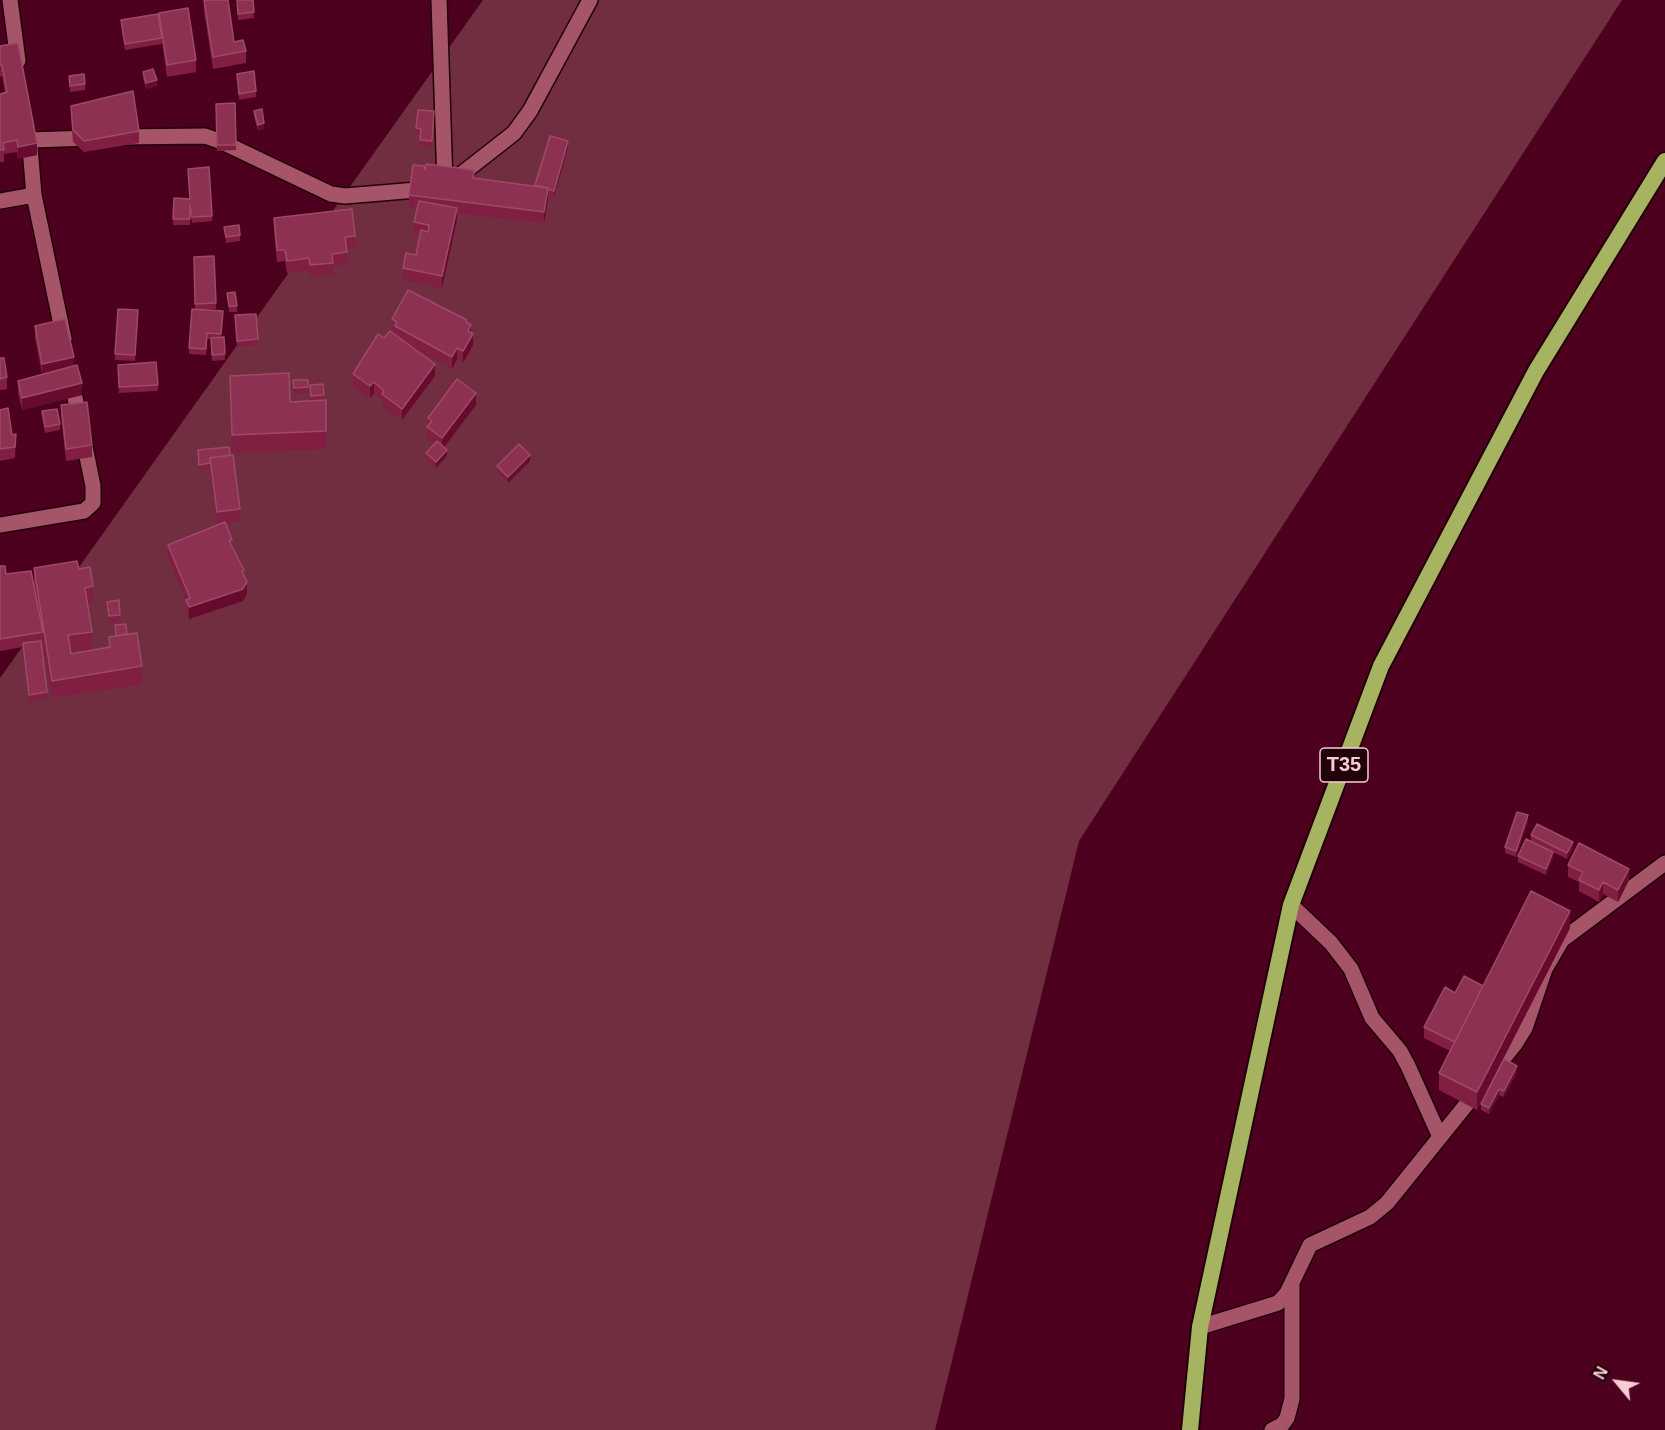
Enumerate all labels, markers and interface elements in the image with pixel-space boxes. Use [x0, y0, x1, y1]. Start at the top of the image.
road number: T35 [1320, 748, 1368, 782]
north arrow [1587, 1352, 1647, 1412]
text: N [1591, 1364, 1611, 1382]

